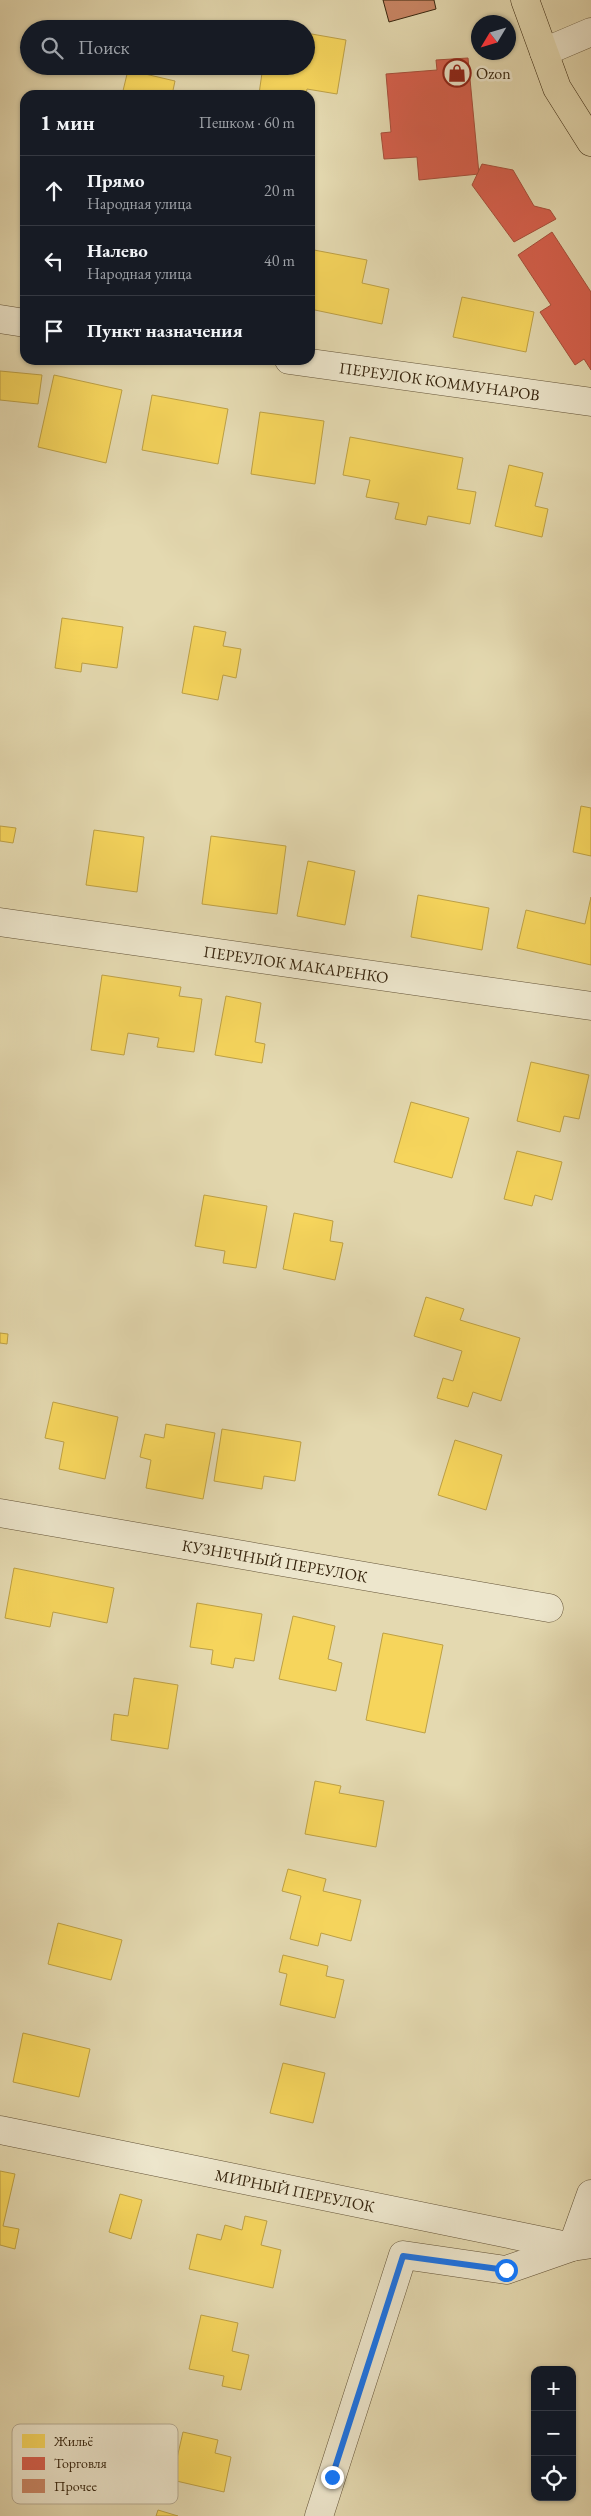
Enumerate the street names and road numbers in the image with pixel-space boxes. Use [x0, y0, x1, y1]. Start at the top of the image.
street label: ПЕРЕУЛОК КОММУНАРОВ [338, 357, 541, 406]
street label: ПЕРЕУЛОК МАКАРЕНКО [202, 941, 390, 988]
street label: КУЗНЕЧНЫЙ ПЕРЕУЛОК [180, 1535, 370, 1588]
street label: МИРНЫЙ ПЕРЕУЛОК [213, 2164, 377, 2217]

